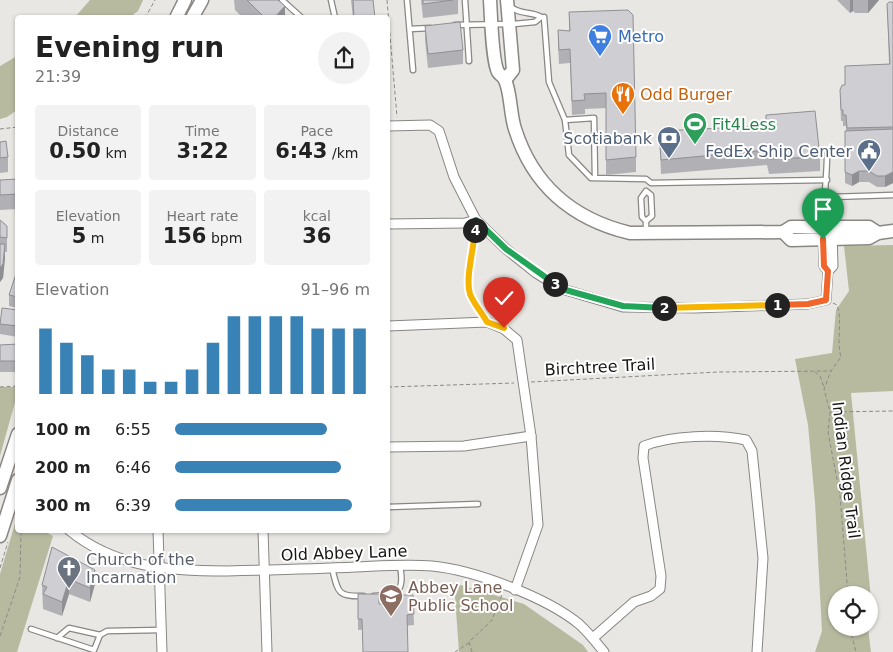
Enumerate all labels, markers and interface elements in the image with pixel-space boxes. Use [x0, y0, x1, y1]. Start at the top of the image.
supermarket icon: Metro [587, 23, 613, 57]
place label: Metro [618, 27, 664, 46]
text: Evening run [35, 31, 224, 64]
button: share [318, 32, 370, 84]
text: 21:39 [35, 67, 81, 86]
restaurant icon: Odd Burger [610, 81, 636, 115]
place label: Odd Burger [640, 85, 732, 104]
sports icon: Fit4Less [682, 111, 708, 145]
place label: Fit4Less [712, 115, 776, 134]
text: Distance [58, 123, 119, 139]
text: Time [185, 123, 220, 139]
text: Pace [300, 123, 333, 139]
bank icon: Scotiabank [656, 125, 682, 159]
place label: Scotiabank [563, 129, 653, 148]
public building icon: FedEx Ship Center [856, 138, 882, 172]
text: 0.50 [49, 139, 101, 163]
text: 3:22 [176, 139, 229, 163]
text: 6:43 [275, 139, 327, 163]
place label: FedEx Ship Center [705, 142, 852, 161]
text: km [101, 145, 127, 161]
text: /km [327, 145, 358, 161]
pin [802, 188, 844, 239]
icon: arrive [809, 195, 837, 223]
text: Elevation [56, 208, 121, 224]
text: Heart rate [167, 208, 238, 224]
text: kcal [303, 208, 331, 224]
pin: 4 [462, 218, 488, 242]
text: 4 [471, 222, 480, 238]
text: 5 [72, 224, 86, 248]
text: 156 [163, 224, 206, 248]
text: 36 [302, 224, 331, 248]
text: m [86, 230, 105, 246]
text: bpm [206, 230, 242, 246]
pin: 3 [542, 272, 568, 296]
text: 3 [551, 276, 560, 292]
pin [483, 277, 525, 328]
text: Elevation [35, 280, 109, 299]
text: 91–96 m [301, 280, 370, 299]
icon: check [490, 284, 518, 312]
pin: 1 [764, 292, 790, 318]
pin: 2 [652, 296, 676, 320]
text: 1 [773, 297, 782, 313]
text: 2 [660, 300, 669, 316]
street label: Birchtree Trail [544, 355, 656, 379]
street label: Indian Ridge Trail [828, 400, 864, 540]
text: 100 m [35, 420, 91, 439]
text: 6:55 [115, 420, 151, 439]
text: 200 m [35, 458, 91, 477]
text: 6:46 [115, 458, 151, 477]
text: 300 m [35, 496, 91, 515]
text: 6:39 [115, 496, 151, 515]
street label: Old Abbey Lane [280, 541, 408, 565]
place label: Church of the Incarnation [86, 550, 194, 587]
church icon: Church of the Incarnation [56, 555, 82, 589]
place label: Abbey Lane Public School [408, 578, 514, 615]
school or university icon: Abbey Lane Public School [378, 583, 404, 617]
map controls [828, 586, 878, 636]
button: locate [828, 586, 878, 636]

